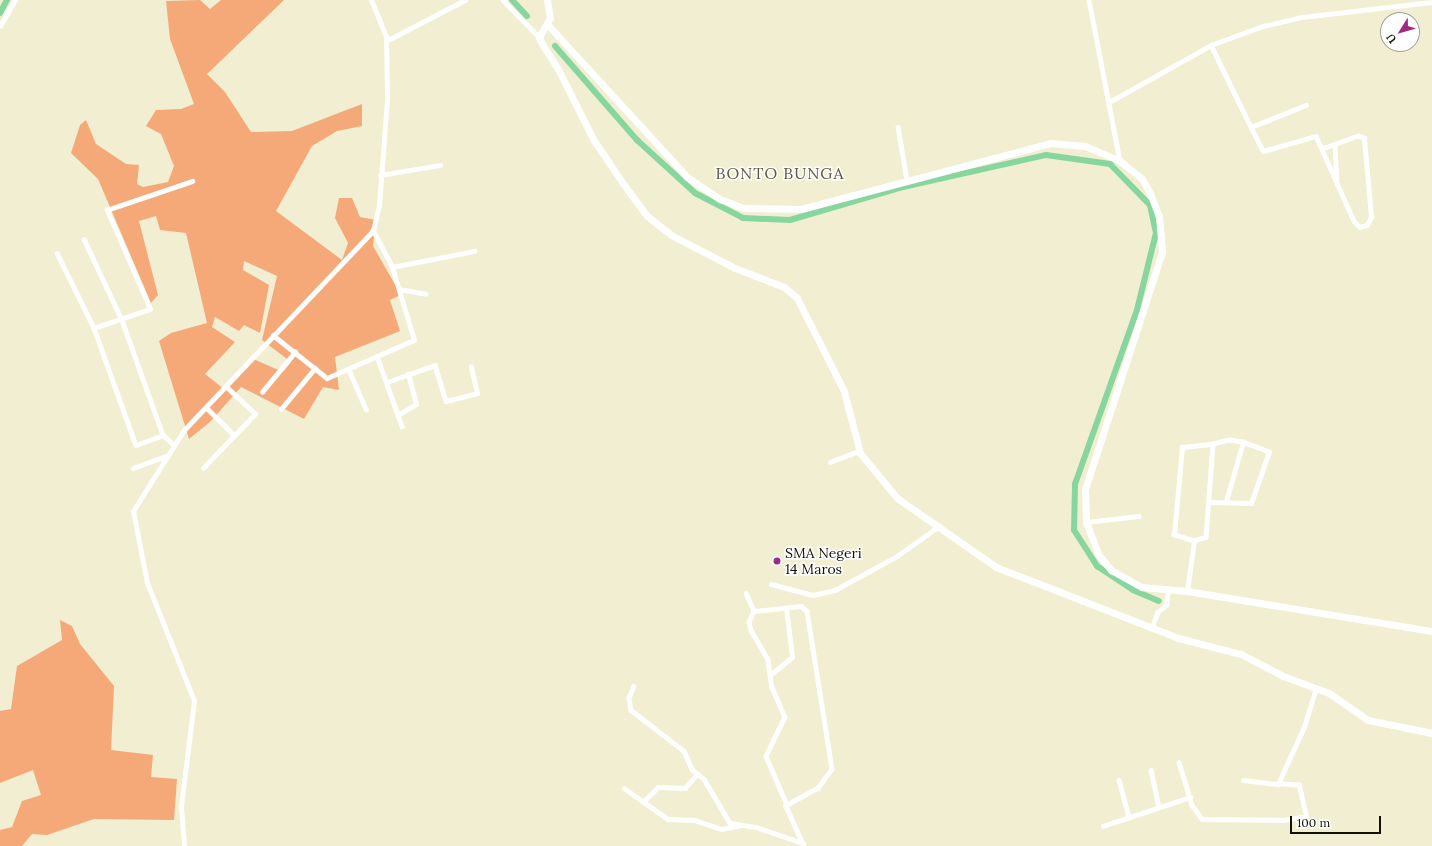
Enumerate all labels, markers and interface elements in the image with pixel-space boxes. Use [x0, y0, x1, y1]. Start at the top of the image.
north arrow [1380, 12, 1420, 52]
text: U [1383, 31, 1399, 46]
district label: BONTO BUNGA [715, 163, 845, 183]
place label: SMA Negeri 14 Maros [785, 545, 862, 578]
marker: SMA Negeri 14 Maros [772, 556, 782, 566]
scale bar [1292, 808, 1383, 834]
text: 100 m [1297, 815, 1330, 830]

